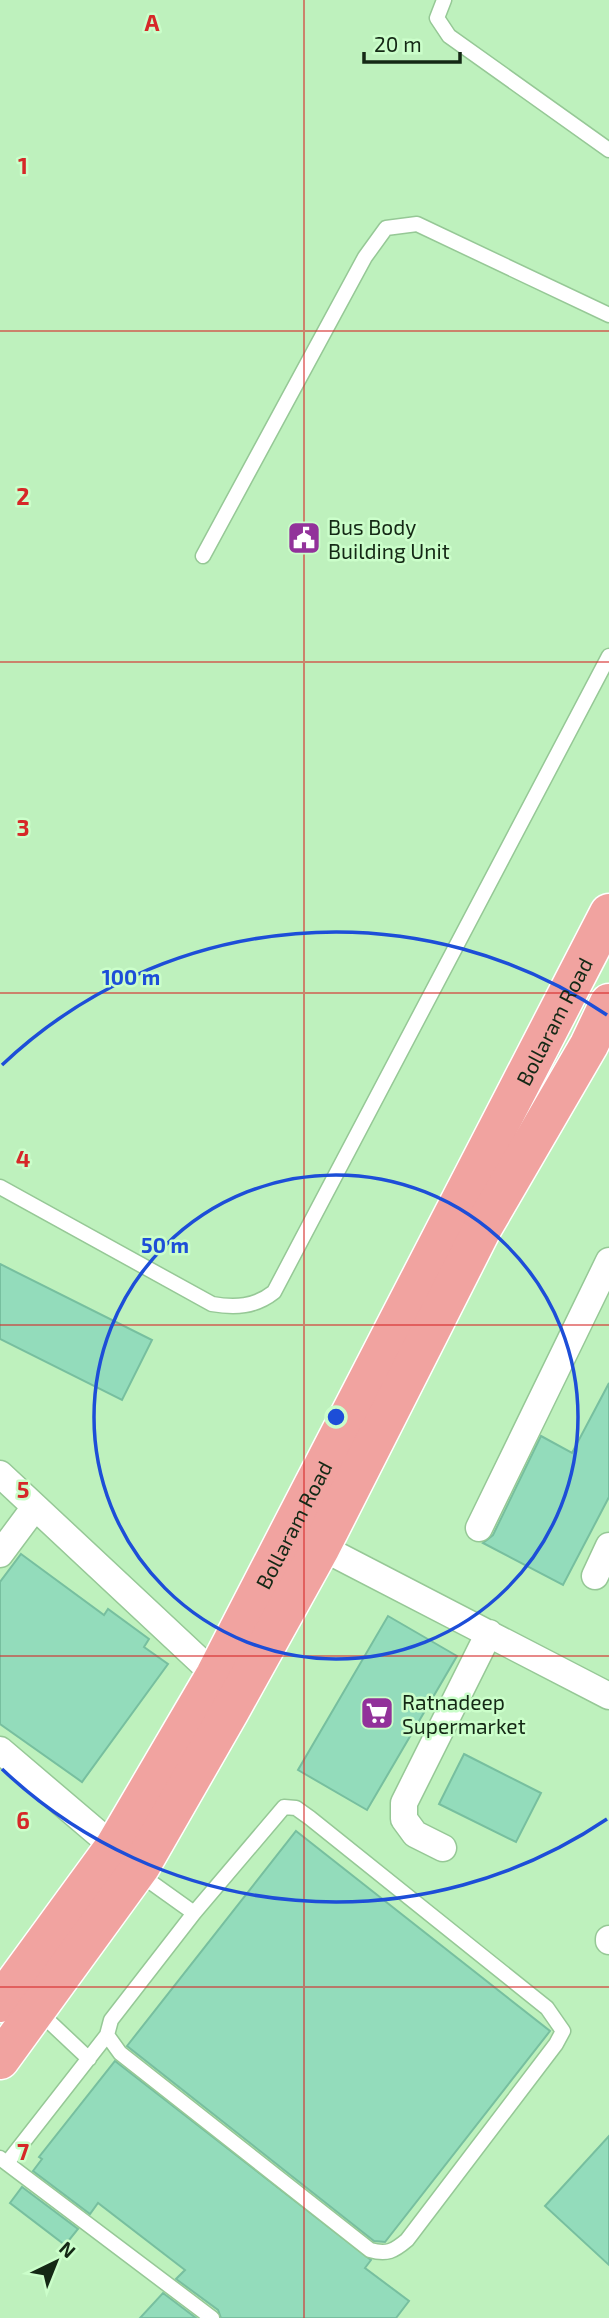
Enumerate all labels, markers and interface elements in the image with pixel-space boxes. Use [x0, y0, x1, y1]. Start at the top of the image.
text: A [144, 8, 160, 36]
scale bar [364, 21, 460, 65]
text: 20 m [374, 31, 422, 56]
text: 1 [18, 151, 28, 179]
text: 2 [16, 482, 30, 510]
place label: Bus Body Building Unit [328, 514, 450, 563]
public building icon: Bus Body Building Unit [285, 519, 323, 557]
text: 3 [16, 813, 30, 841]
street label: Bollaram Road [510, 953, 597, 1089]
text: 100 m [102, 964, 160, 989]
text: 4 [16, 1144, 30, 1172]
text: 50 m [141, 1232, 189, 1257]
centre of rings [324, 1405, 348, 1429]
street label: Bollaram Road [249, 1456, 336, 1593]
text: 5 [17, 1475, 29, 1503]
place label: Ratnadeep Supermarket [402, 1689, 526, 1738]
supermarket icon: Ratnadeep Supermarket [358, 1694, 396, 1732]
text: 6 [16, 1806, 30, 1834]
text: 7 [17, 2137, 29, 2165]
north arrow [21, 2227, 91, 2297]
text: N [55, 2236, 81, 2262]

